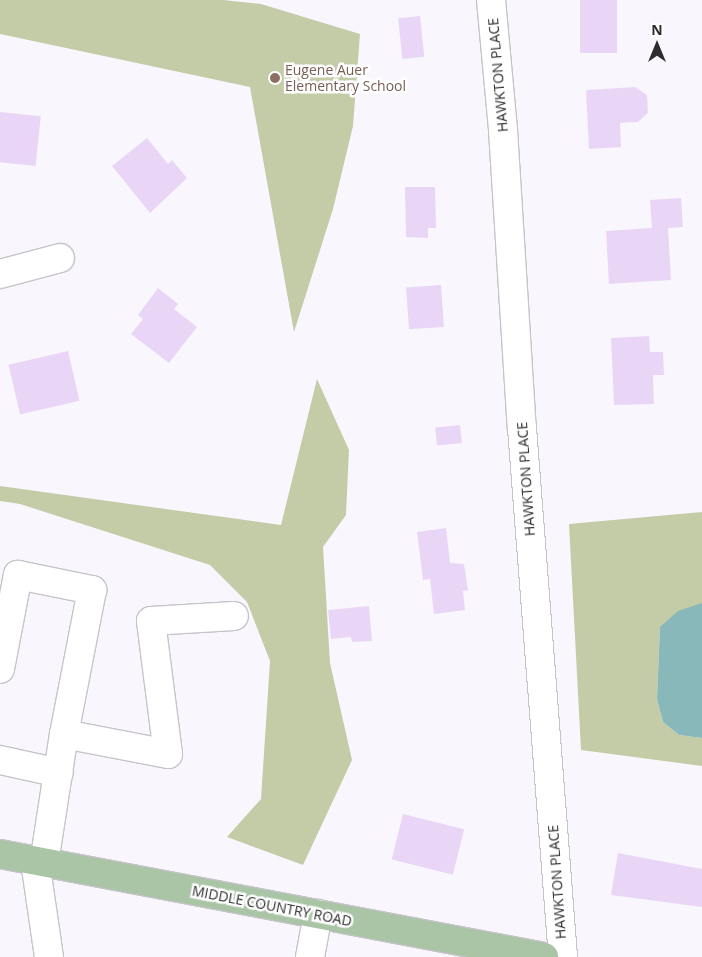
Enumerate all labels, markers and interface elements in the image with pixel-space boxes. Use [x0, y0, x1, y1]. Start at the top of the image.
street label: HAWKTON PLACE [485, 17, 511, 133]
north arrow [632, 20, 682, 70]
text: N [651, 20, 663, 39]
place label: Eugene Auer Elementary School [285, 62, 406, 94]
marker: Eugene Auer Elementary School [269, 72, 281, 84]
street label: HAWKTON PLACE [514, 421, 538, 537]
street label: HAWKTON PLACE [545, 824, 569, 940]
street label: MIDDLE COUNTRY ROAD [191, 882, 353, 930]

